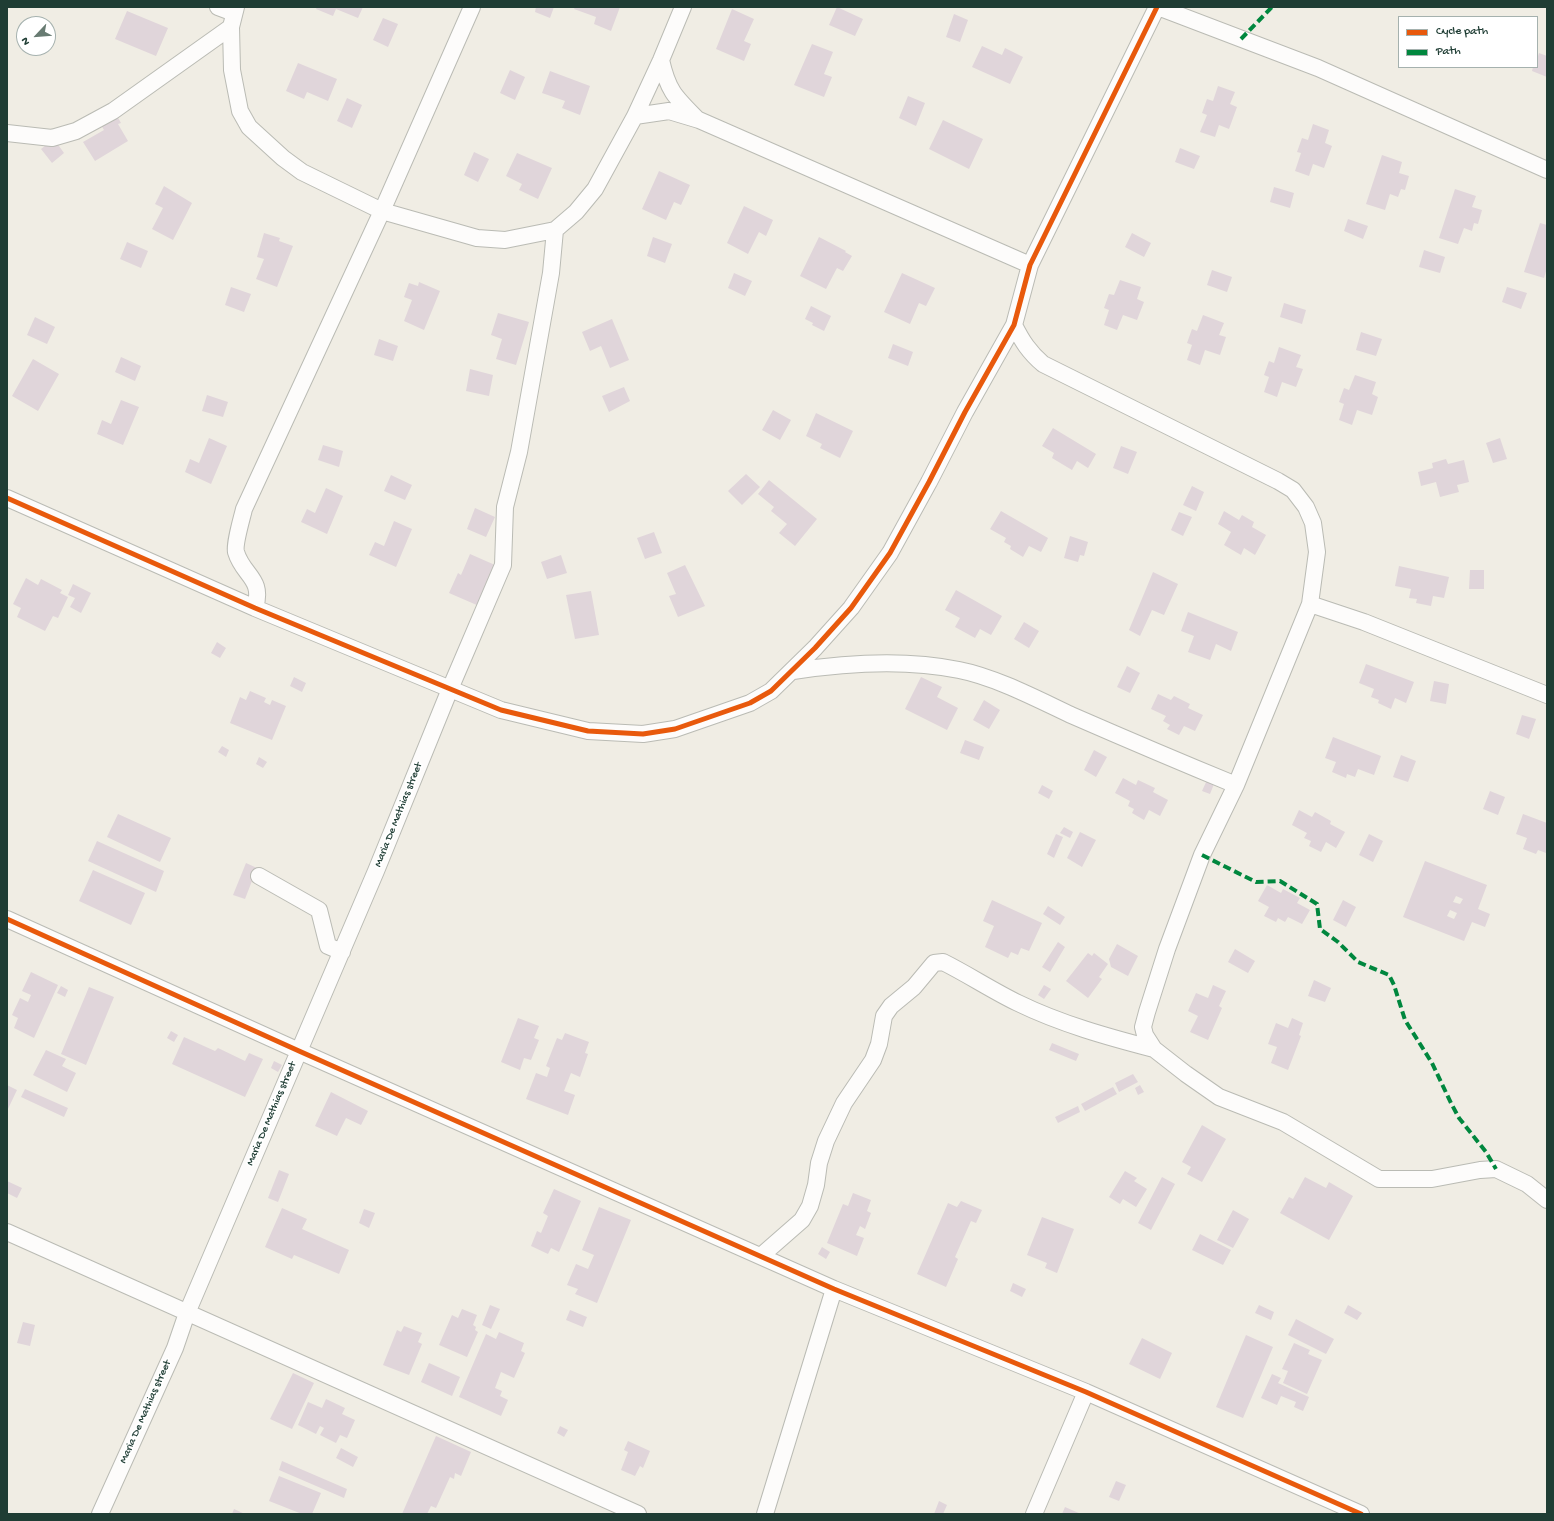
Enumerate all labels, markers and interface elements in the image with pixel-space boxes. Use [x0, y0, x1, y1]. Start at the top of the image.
north arrow [16, 16, 56, 56]
legend [1398, 16, 1538, 68]
text: Cycle path [1436, 25, 1488, 39]
text: N [19, 35, 33, 47]
text: Path [1436, 45, 1461, 59]
street label: Maria De Mathias street [372, 761, 426, 869]
street label: Maria De Mathias street [244, 1060, 300, 1168]
street label: Maria De Mathias street [117, 1358, 175, 1466]

